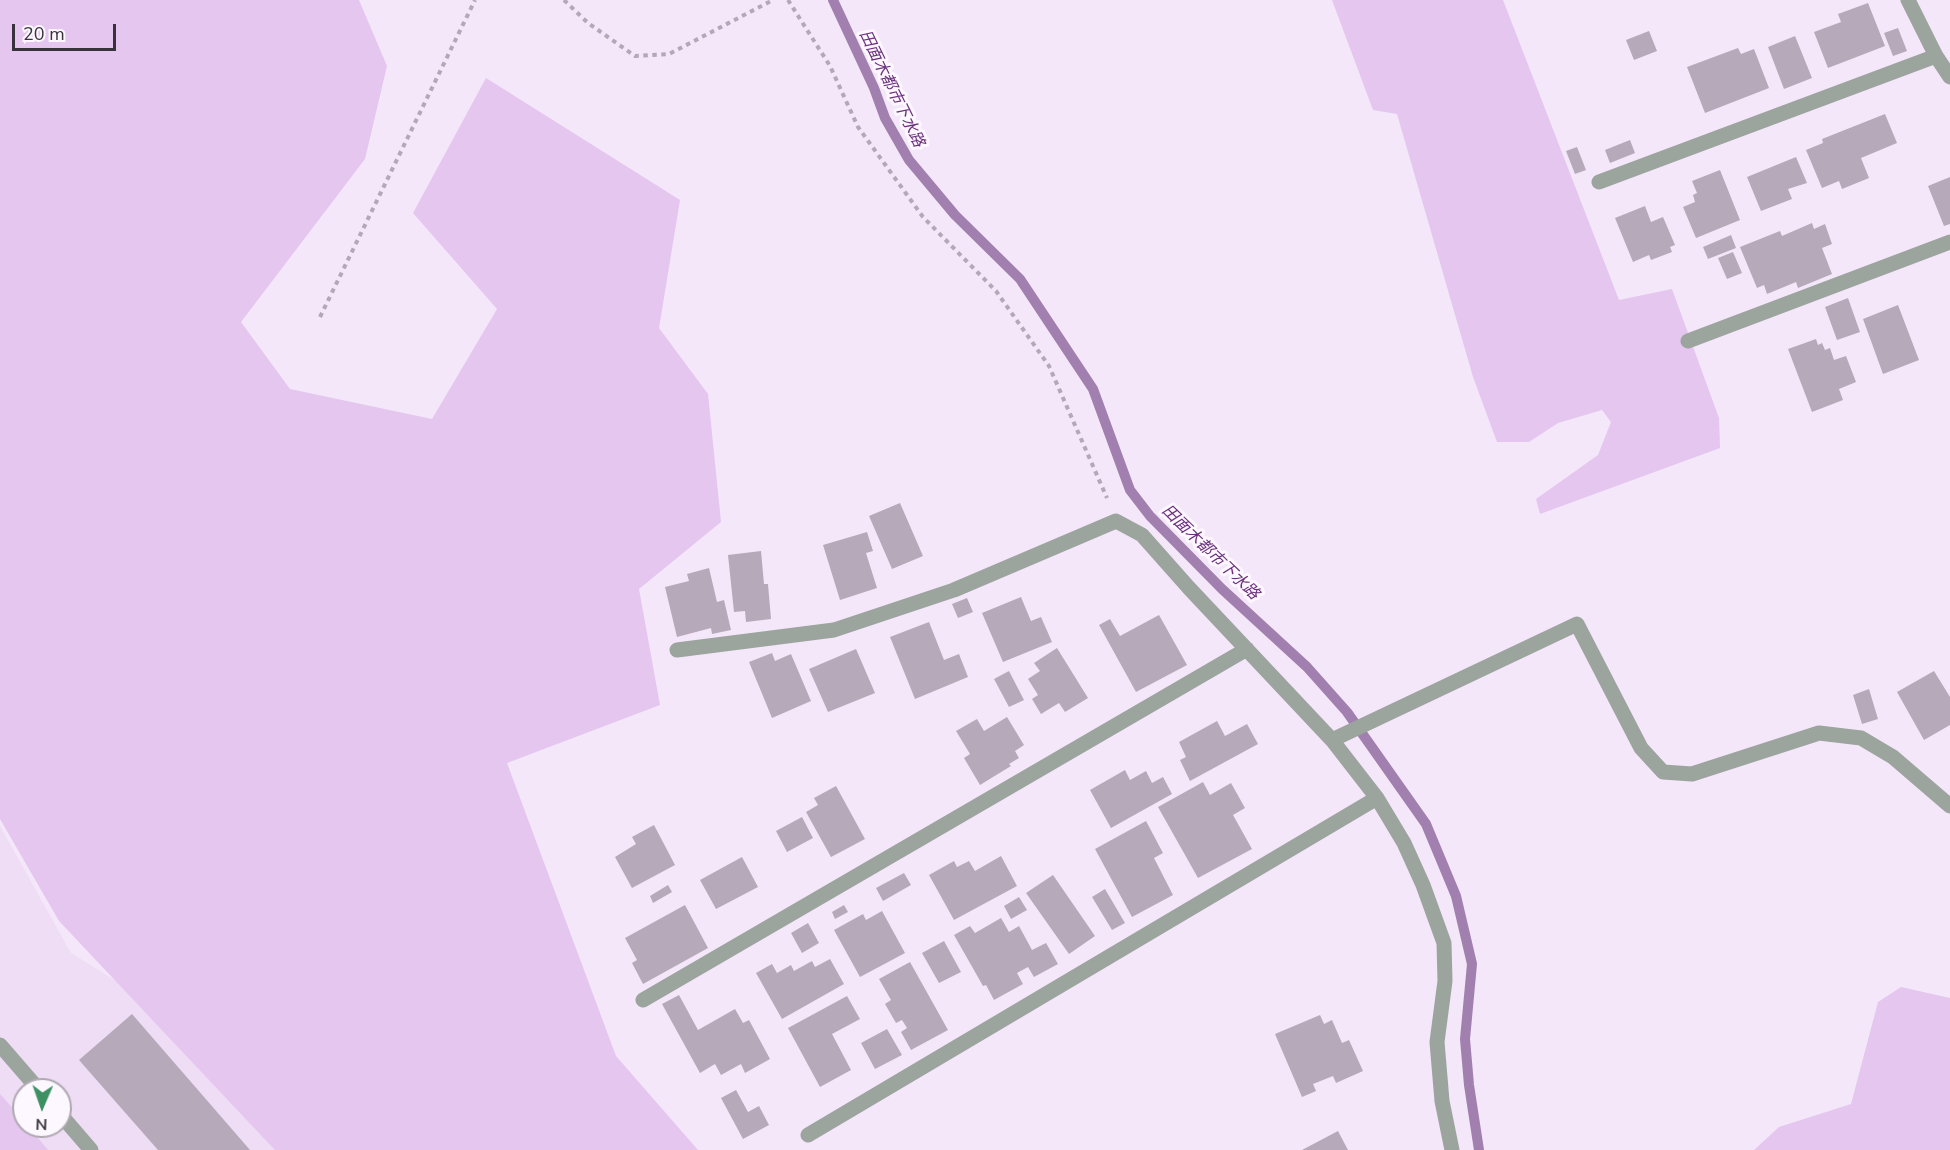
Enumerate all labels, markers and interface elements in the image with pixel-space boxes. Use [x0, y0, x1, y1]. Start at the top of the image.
scale bar [15, 12, 118, 50]
text: 20 m [23, 22, 65, 46]
water label: 田面木都市下水路 [854, 27, 928, 151]
water label: 田面木都市下水路 [1157, 502, 1263, 604]
north arrow [12, 1078, 72, 1138]
text: N [35, 1113, 48, 1135]

